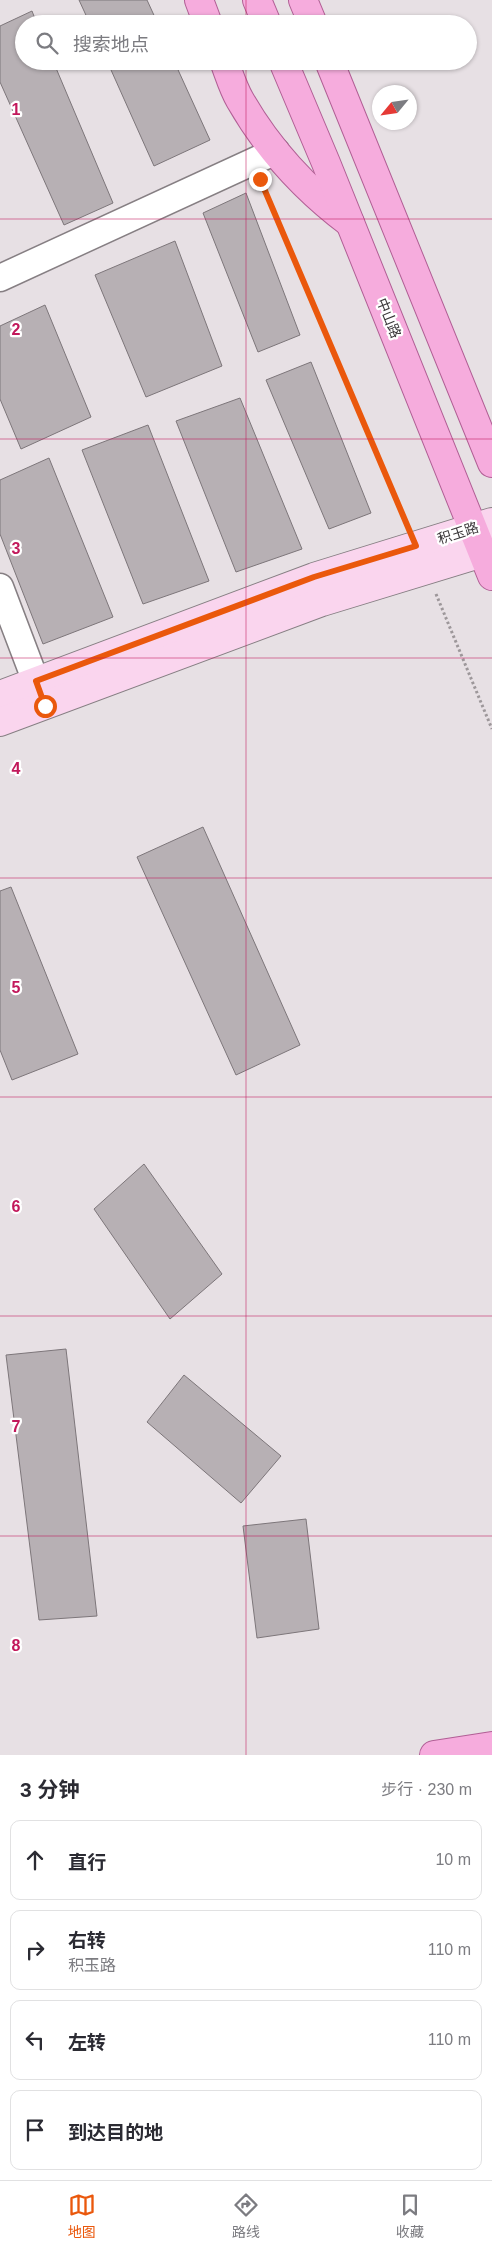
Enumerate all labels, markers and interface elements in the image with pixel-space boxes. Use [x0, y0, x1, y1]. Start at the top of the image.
search box [15, 15, 477, 70]
icon: search [33, 29, 61, 57]
text: 搜索地点 [73, 34, 149, 55]
north arrow [372, 85, 417, 130]
text: 1 [12, 101, 21, 118]
route end [249, 168, 272, 191]
street label: 中山路 [374, 296, 404, 340]
text: 2 [12, 321, 21, 338]
street label: 积玉路 [436, 519, 480, 547]
text: 3 [12, 540, 21, 557]
route start [34, 695, 57, 718]
text: 4 [12, 760, 21, 777]
text: 5 [12, 979, 21, 996]
text: 6 [12, 1198, 21, 1215]
text: 7 [12, 1418, 21, 1435]
text: 8 [12, 1637, 21, 1654]
text: 3 分钟 [20, 1778, 80, 1801]
text: 步行 · 230 m [381, 1781, 472, 1798]
icon: ahead [21, 1846, 49, 1874]
text: 10 m [435, 1851, 471, 1868]
text: 直行 [68, 1852, 106, 1873]
text: 右转 [68, 1930, 106, 1951]
icon: right [21, 1936, 49, 1964]
text: 110 m [428, 1941, 471, 1958]
text: 积玉路 [68, 1957, 116, 1974]
icon: left [21, 2026, 49, 2054]
text: 110 m [428, 2031, 471, 2048]
text: 左转 [68, 2032, 106, 2053]
icon: arrive [21, 2116, 49, 2144]
text: 到达目的地 [68, 2122, 163, 2143]
tab: 地图 [68, 2191, 96, 2241]
tab: 路线 [232, 2191, 260, 2241]
tab: 收藏 [396, 2191, 424, 2241]

